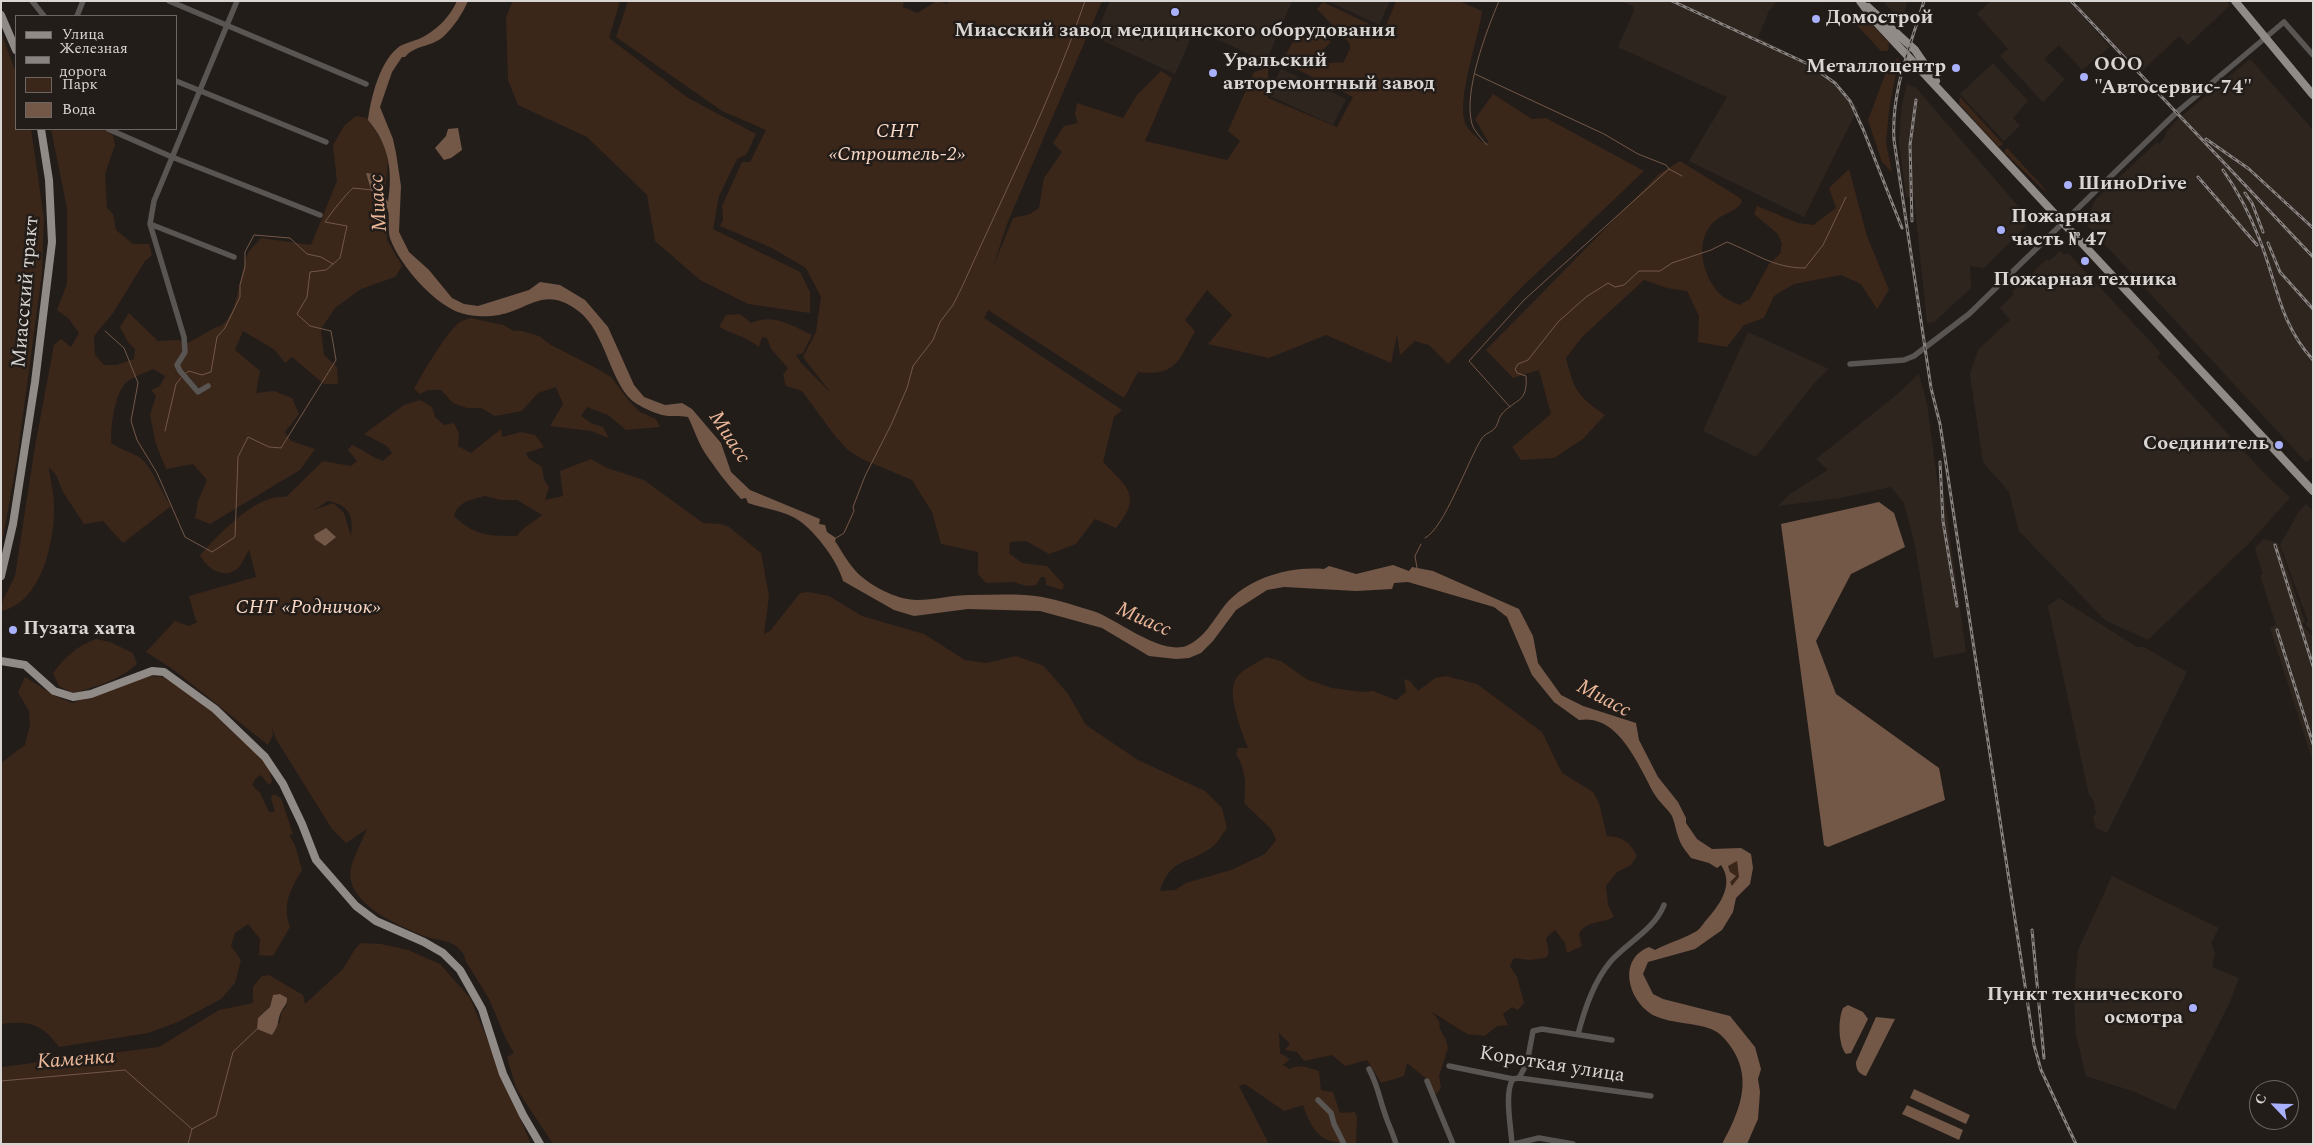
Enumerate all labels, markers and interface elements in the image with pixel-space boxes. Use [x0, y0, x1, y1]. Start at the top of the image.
marker: Миасский завод медицинского оборудования [1169, 6, 1181, 18]
place label: Домострой [1826, 7, 1933, 31]
marker: Домострой [1810, 13, 1822, 25]
legend [15, 15, 178, 130]
place label: Миасский завод медицинского оборудования [954, 20, 1396, 44]
text: Улица [62, 23, 104, 46]
text: Железная дорога [60, 37, 128, 83]
place label: Уральский авторемонтный завод [1223, 50, 1435, 97]
place label: ООО "Автосервис-74" [2094, 54, 2252, 101]
place label: Металлоцентр [1806, 56, 1946, 80]
marker: Металлоцентр [1950, 62, 1962, 74]
marker: Уральский авторемонтный завод [1207, 67, 1219, 79]
marker: ООО "Автосервис-74" [2078, 71, 2090, 83]
text: Парк [62, 73, 98, 96]
text: Вода [62, 98, 96, 121]
park label: СНТ «Строитель-2» [829, 121, 965, 168]
water label: Миасс [365, 173, 395, 233]
place label: ШиноDrive [2078, 173, 2187, 197]
marker: ШиноDrive [2062, 179, 2074, 191]
place label: Пожарная часть № 47 [2011, 206, 2111, 253]
street label: Миасский тракт [8, 215, 46, 369]
marker: Пожарная часть № 47 [1995, 224, 2007, 236]
marker: Пожарная техника [2079, 255, 2091, 267]
place label: Пожарная техника [1993, 269, 2177, 293]
water label: Миасс [702, 407, 754, 469]
place label: Соединитель [2143, 433, 2269, 457]
marker: Соединитель [2273, 439, 2285, 451]
park label: СНТ «Родничок» [235, 597, 381, 621]
water label: Миасс [1112, 598, 1174, 644]
place label: Пузата хата [23, 618, 136, 642]
marker: Пузата хата [7, 624, 19, 636]
water label: Миасс [1572, 675, 1634, 725]
place label: Пункт технического осмотра [1987, 984, 2183, 1031]
marker: Пункт технического осмотра [2187, 1002, 2199, 1014]
street label: Короткая улица [1477, 1043, 1627, 1089]
water label: Каменка [36, 1046, 116, 1076]
north arrow [2249, 1080, 2299, 1130]
text: С [2249, 1090, 2272, 1108]

